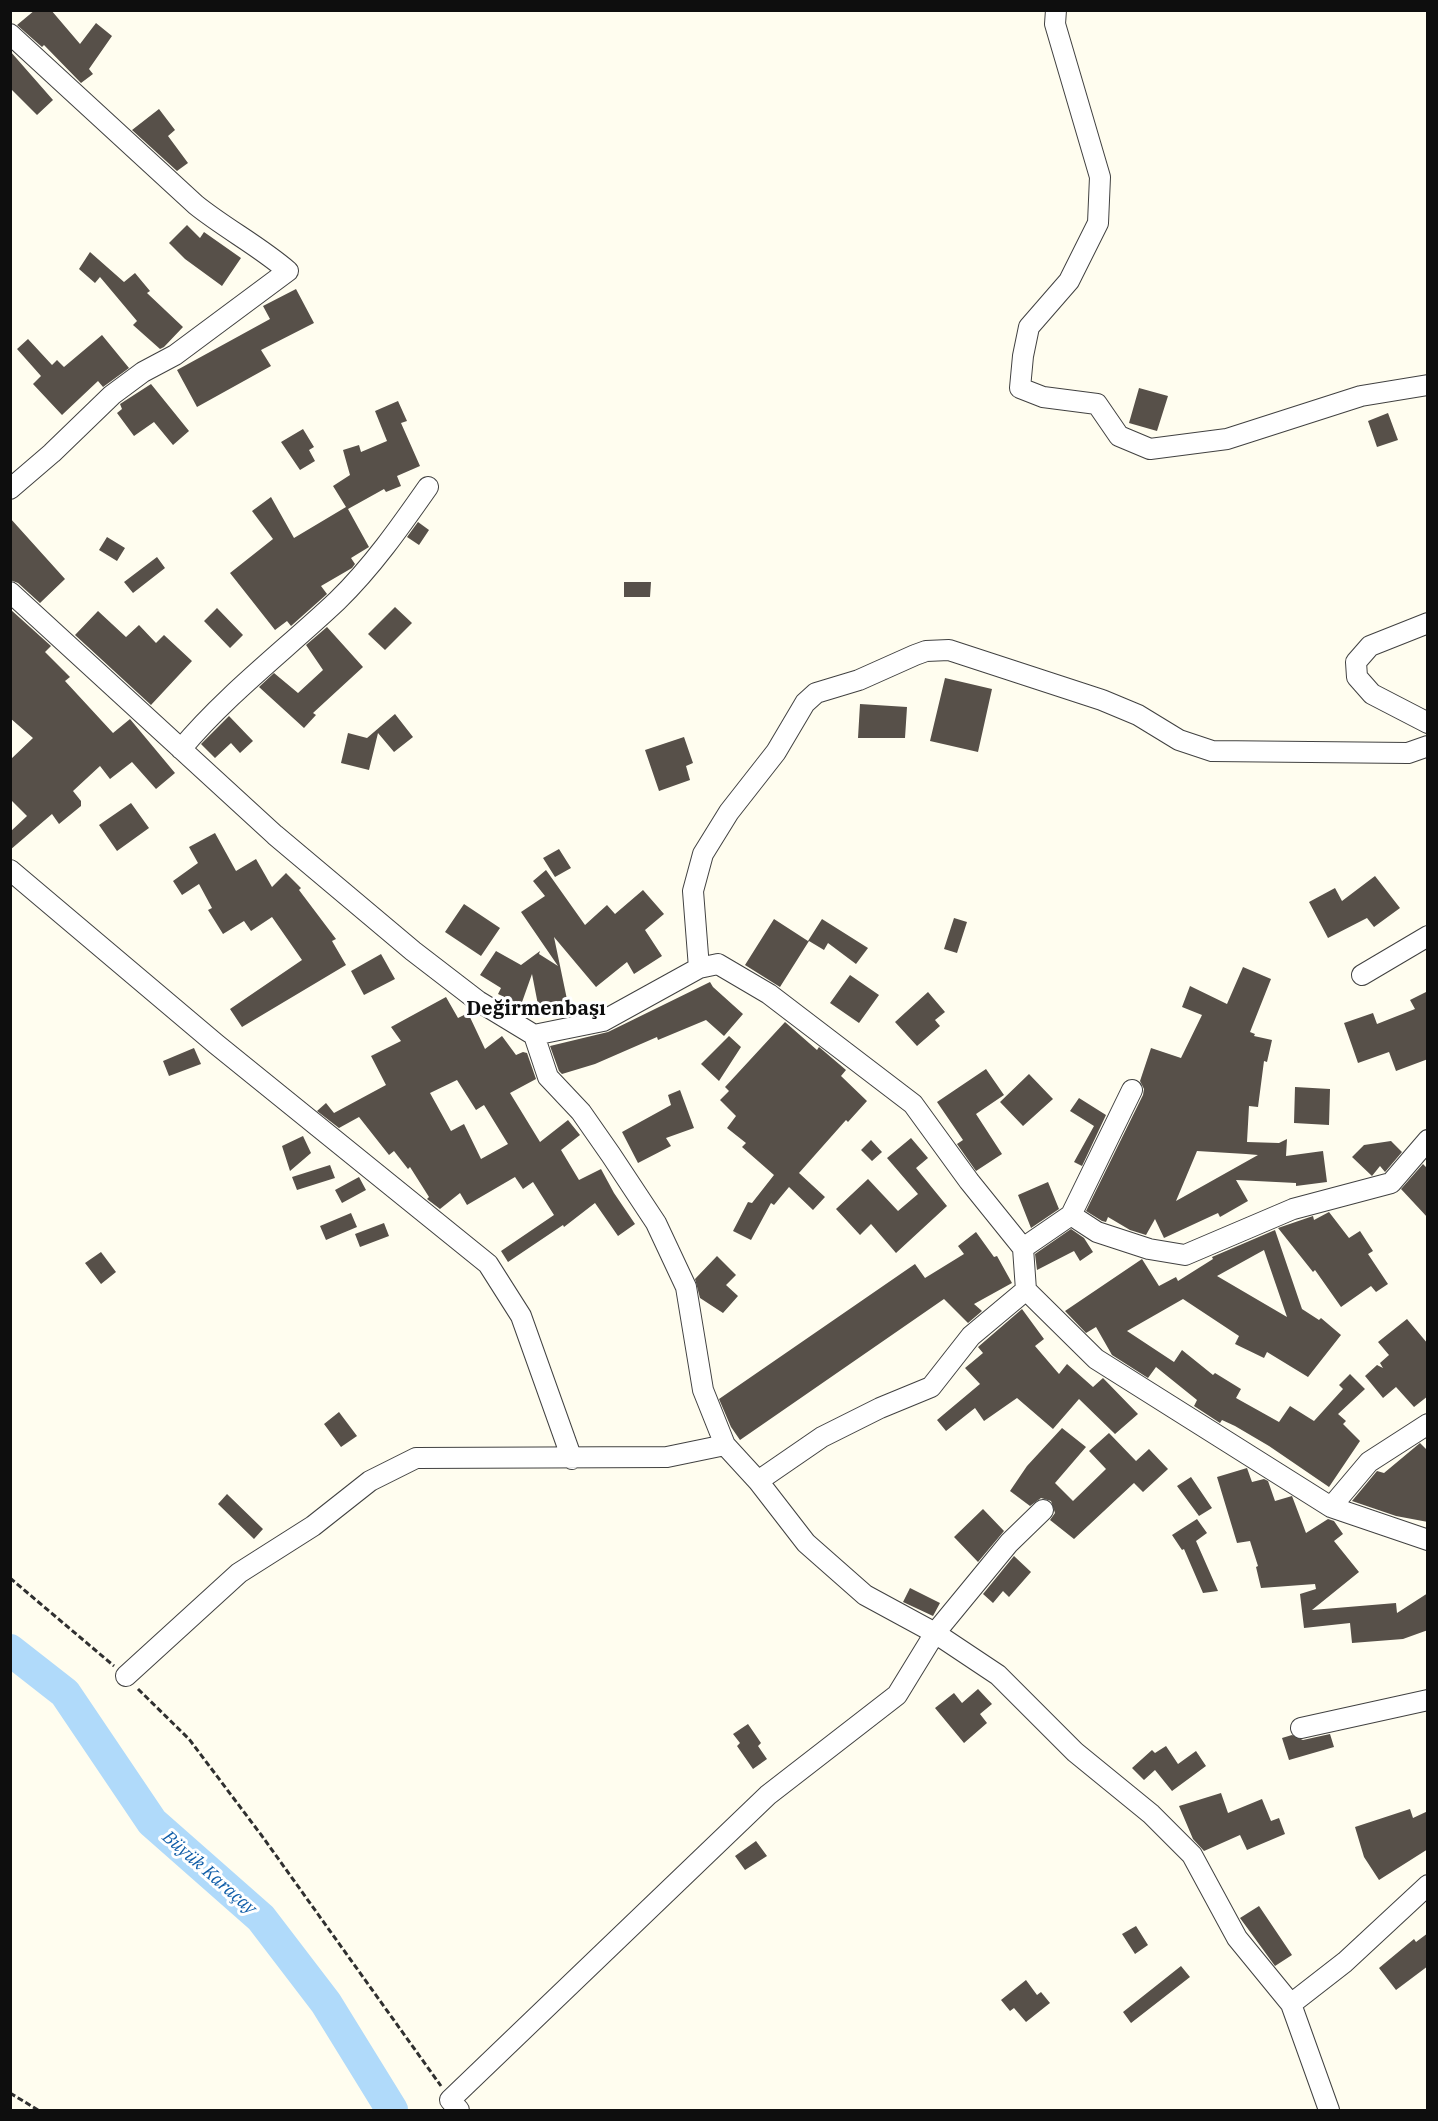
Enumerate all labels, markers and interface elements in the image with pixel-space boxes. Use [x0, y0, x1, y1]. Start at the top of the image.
district label: Değirmenbaşı [466, 997, 606, 1021]
water label: Büyük Karaçay [158, 1827, 260, 1919]

